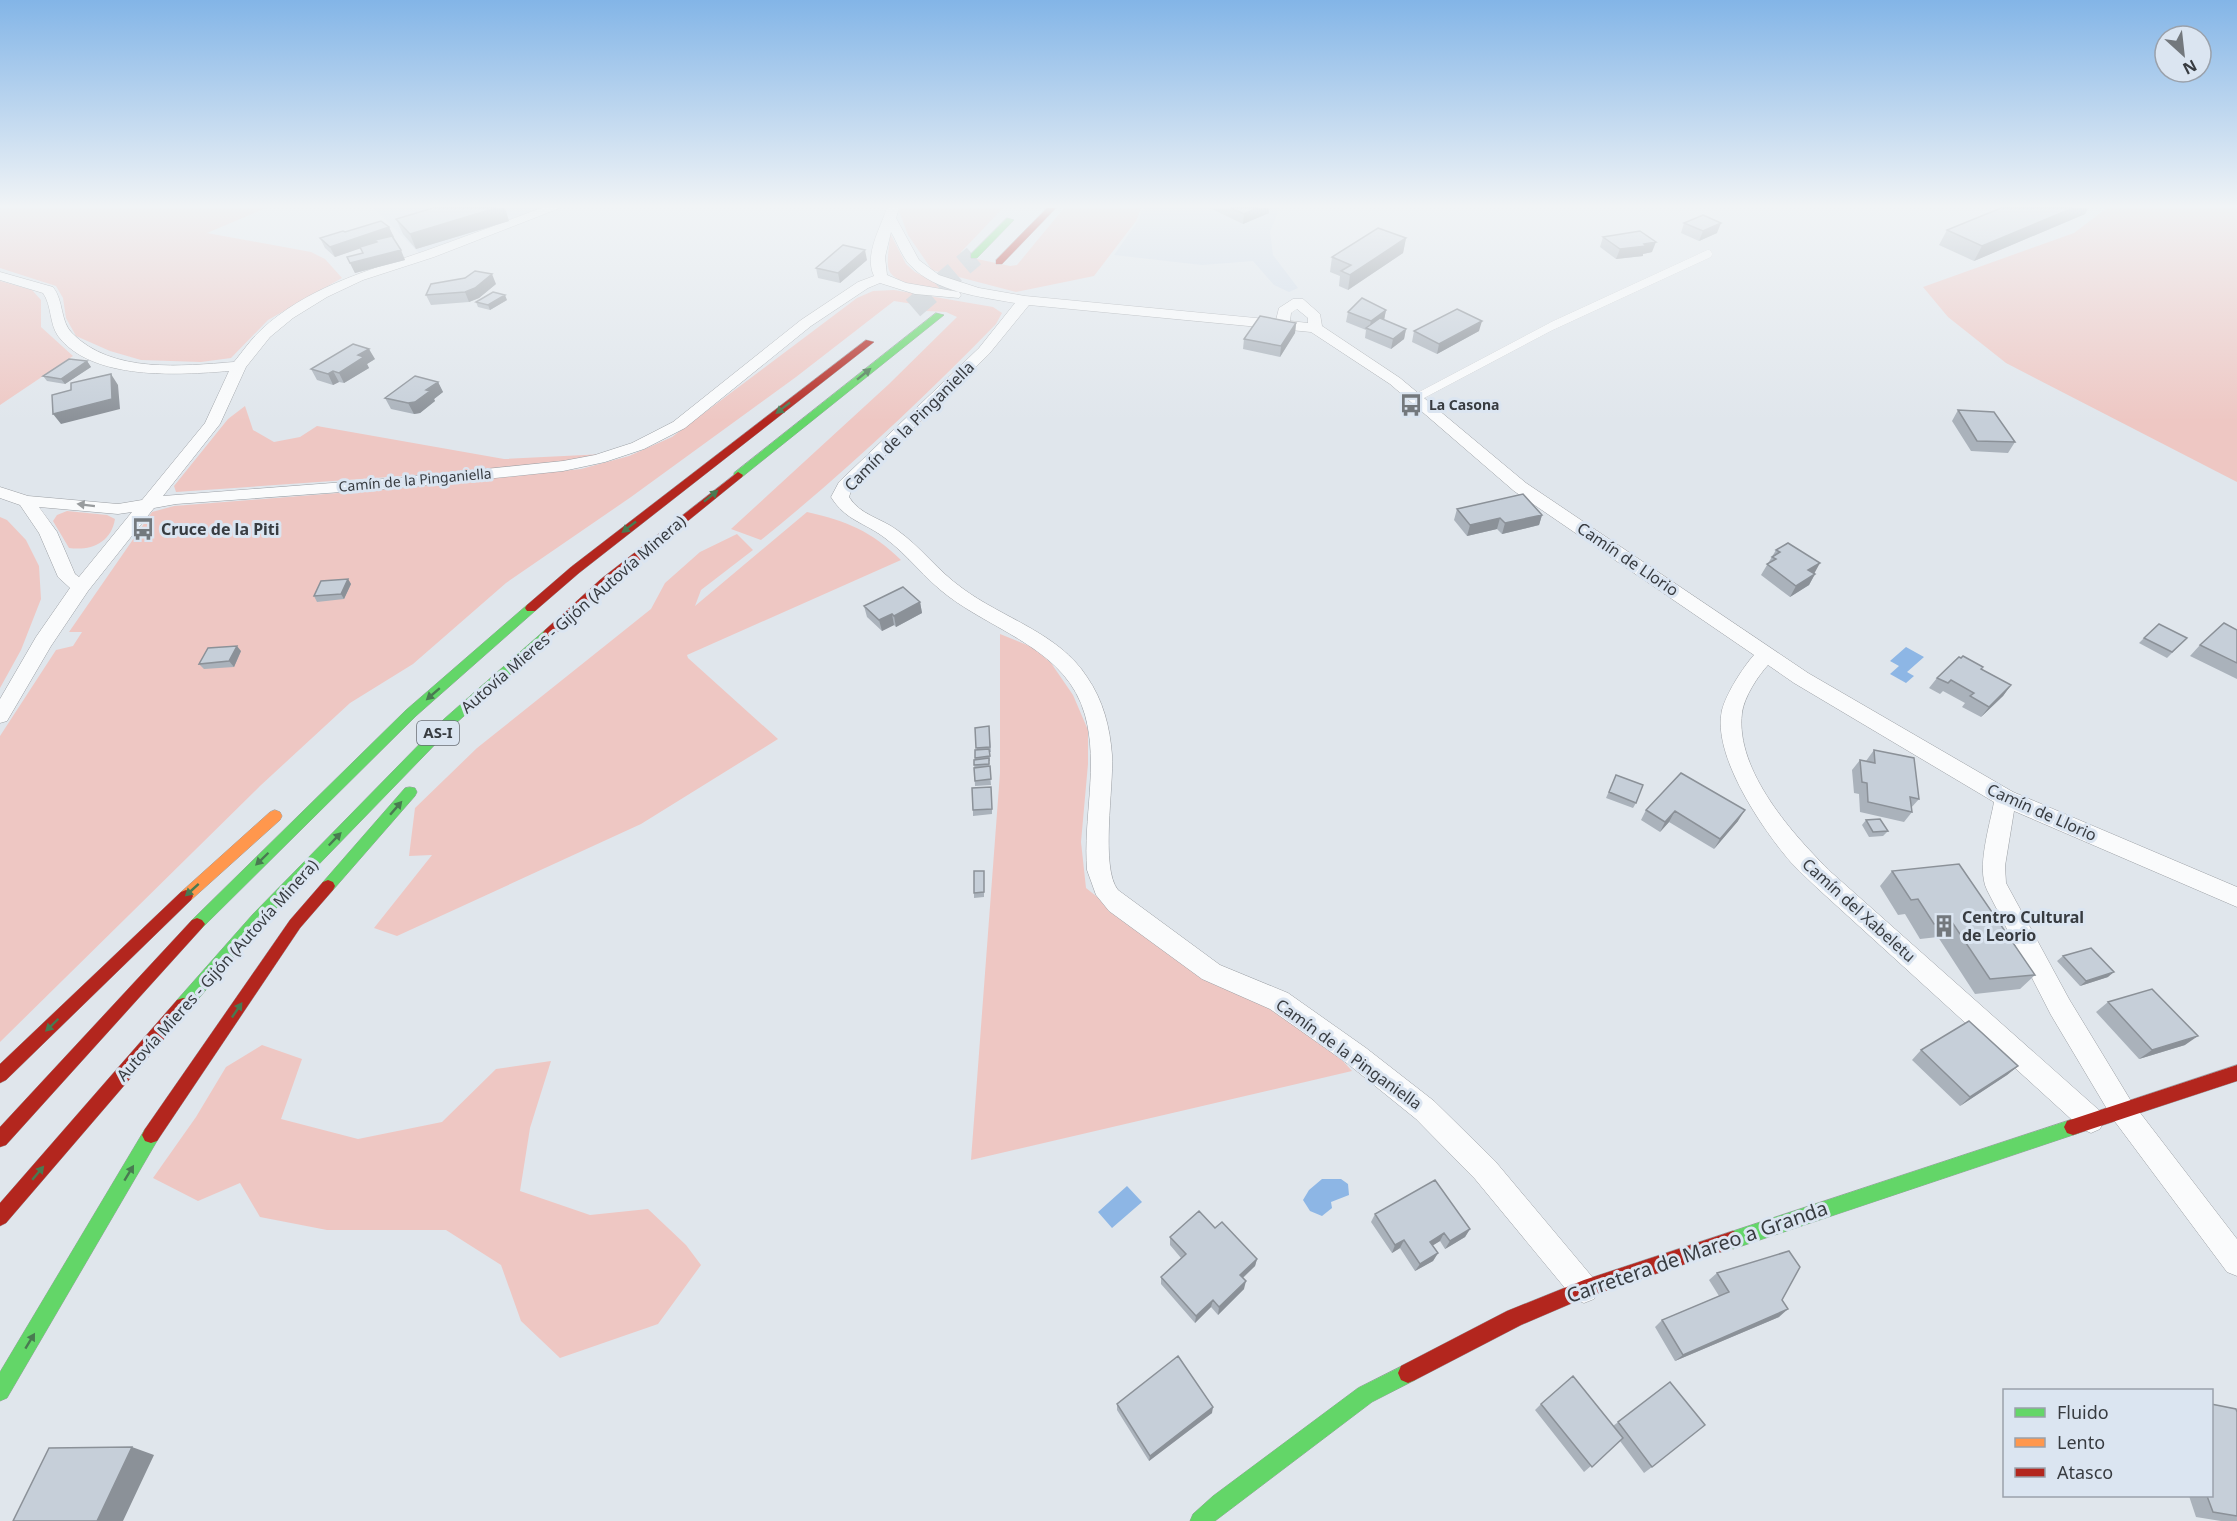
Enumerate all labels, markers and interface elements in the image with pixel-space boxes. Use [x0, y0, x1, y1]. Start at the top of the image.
north arrow [2153, 24, 2213, 84]
text: N [2179, 55, 2201, 80]
street label: Camín de la Pinganiella [839, 356, 979, 496]
one-way arrow [856, 368, 872, 381]
bus stop icon: La Casona [1398, 392, 1424, 418]
place label: La Casona [1429, 395, 1500, 414]
one-way arrow [776, 401, 791, 413]
street label: Camín de la Pinganiella [338, 463, 492, 496]
one-way arrow [704, 490, 719, 502]
one-way arrow [77, 501, 96, 510]
street label: Autovía Mieres - Gijón (Autovía Minera) [456, 510, 690, 718]
bus stop icon: Cruce de la Piti [130, 516, 156, 542]
street label: Camín de Llorio [1573, 517, 1683, 601]
place label: Cruce de la Piti [161, 518, 280, 540]
one-way arrow [622, 521, 637, 533]
one-way arrow [426, 687, 441, 700]
road number: AS-I [417, 721, 459, 745]
street label: Camín de Llorio [1984, 778, 2100, 846]
one-way arrow [389, 801, 402, 816]
one-way arrow [328, 833, 342, 847]
one-way arrow [255, 851, 269, 865]
street label: Camín del Xabeletu [1798, 853, 1920, 967]
street label: Autovía Mieres - Gijón (Autovía Minera) [111, 854, 323, 1086]
one-way arrow [186, 883, 200, 897]
place label: Centro Cultural de Leorio [1962, 906, 2084, 946]
building icon: Centro Cultural de Leorio [1931, 913, 1957, 939]
street label: Camín de la Pinganiella [1272, 994, 1426, 1114]
one-way arrow [231, 1002, 242, 1019]
one-way arrow [45, 1018, 59, 1032]
one-way arrow [124, 1164, 134, 1181]
one-way arrow [31, 1166, 44, 1181]
street label: Carretera de Mareo a Granda [1563, 1194, 1831, 1309]
one-way arrow [24, 1333, 35, 1349]
legend [2003, 1389, 2213, 1497]
text: Fluido [2057, 1400, 2109, 1424]
text: Lento [2057, 1430, 2105, 1454]
text: Atasco [2057, 1460, 2113, 1484]

